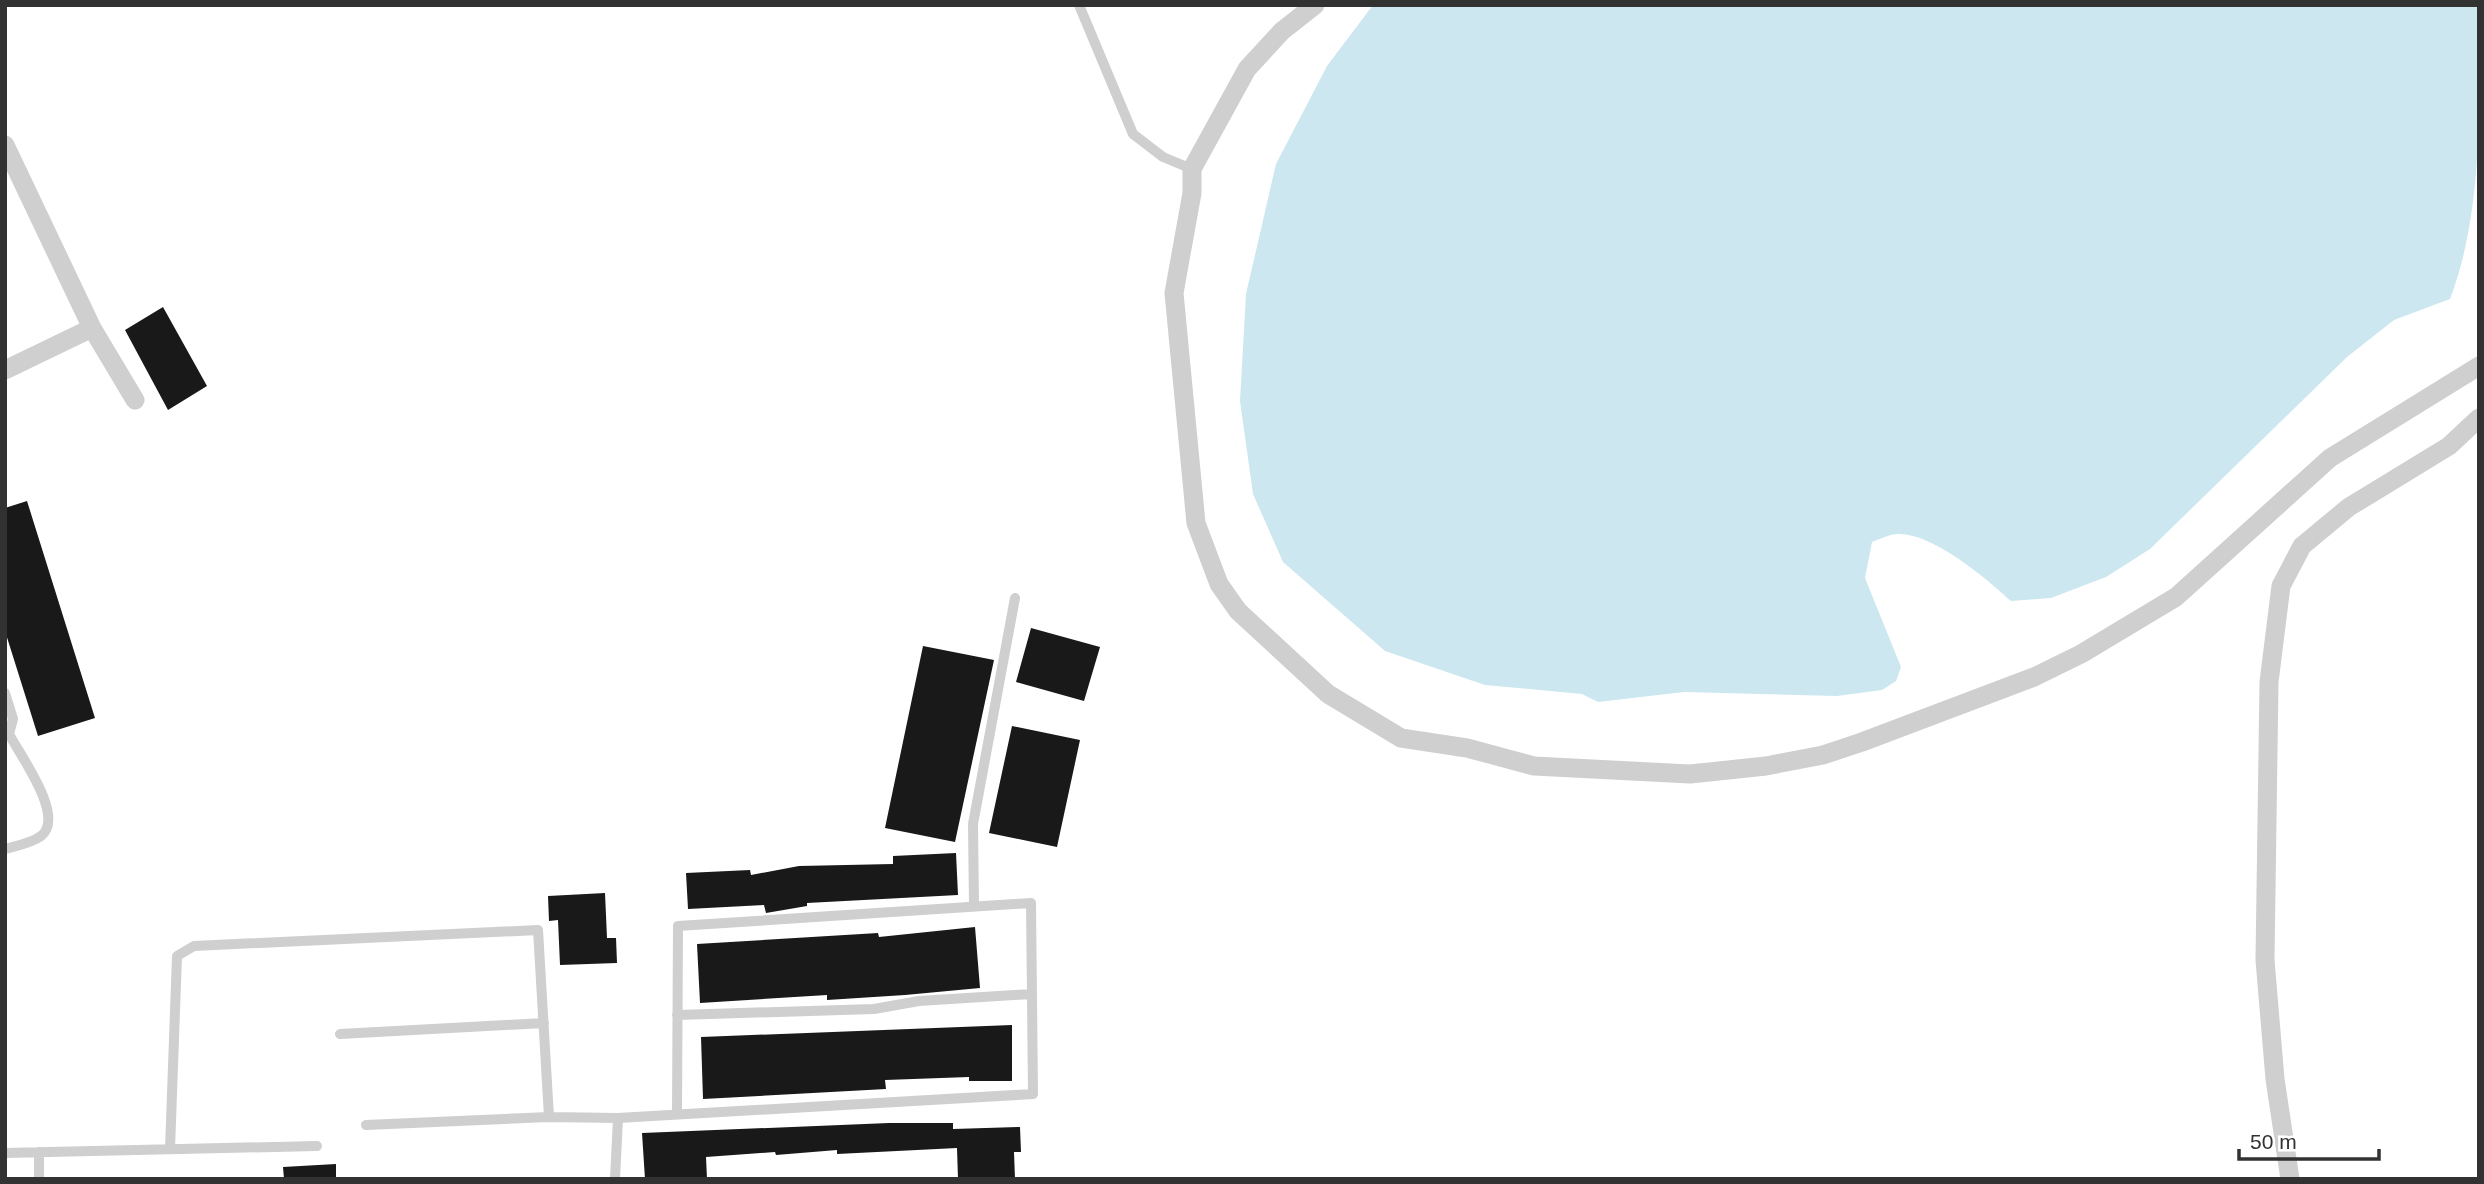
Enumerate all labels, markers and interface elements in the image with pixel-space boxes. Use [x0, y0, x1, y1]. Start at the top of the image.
scale bar [2239, 1118, 2379, 1162]
text: 50 m [2250, 1130, 2297, 1153]

